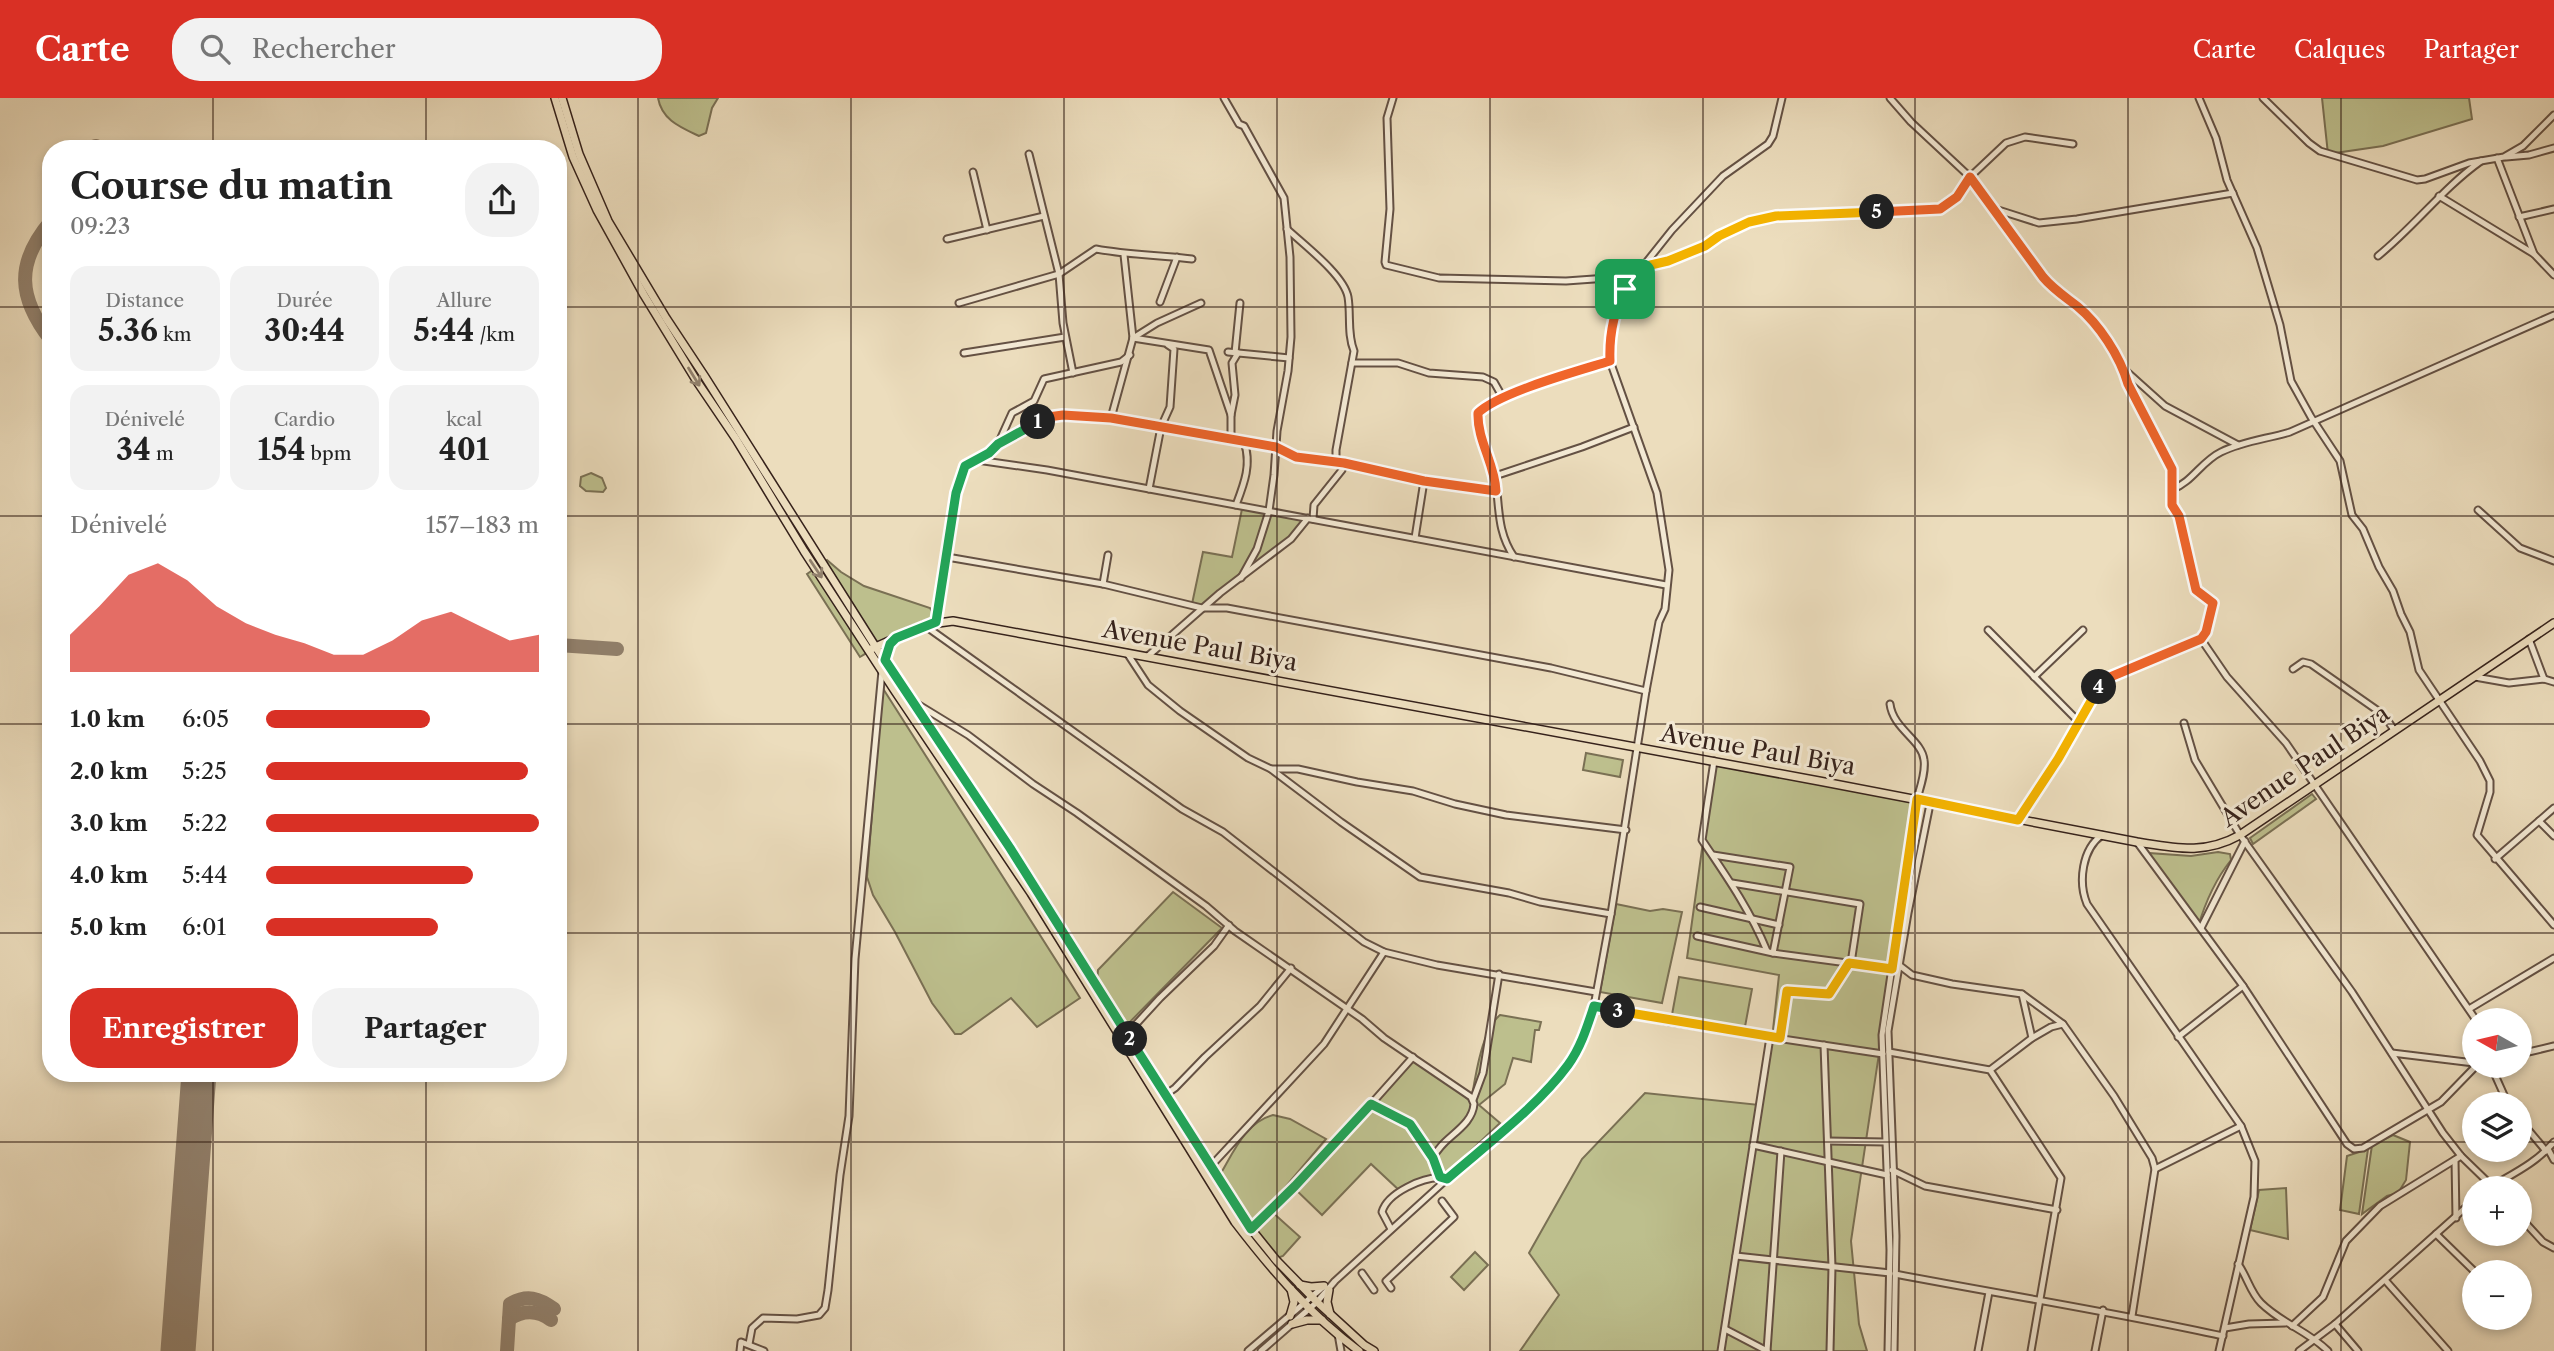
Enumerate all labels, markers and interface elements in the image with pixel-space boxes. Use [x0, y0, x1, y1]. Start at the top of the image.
search box [172, 18, 662, 81]
text: Carte [35, 29, 130, 70]
icon: search [196, 30, 234, 68]
text: Rechercher [252, 33, 396, 65]
text: Carte [2193, 35, 2256, 64]
text: Calques [2294, 35, 2385, 64]
text: Partager [2423, 35, 2519, 64]
text: Course du matin [70, 162, 393, 209]
button: share [465, 163, 539, 237]
pin: 5 [1860, 194, 1895, 230]
text: 5 [1871, 200, 1882, 223]
text: 09:23 [70, 212, 130, 240]
pin [1595, 259, 1655, 319]
icon: arrive [1606, 270, 1644, 308]
text: Distance [106, 289, 184, 312]
text: Durée [276, 289, 333, 312]
text: Allure [436, 289, 492, 312]
text: 5.36 [98, 312, 158, 349]
text: 30:44 [264, 312, 345, 349]
text: 5:44 [413, 312, 474, 349]
text: km [158, 323, 192, 346]
text: /km [474, 323, 515, 346]
one-way arrow [687, 367, 701, 387]
pin: 1 [1020, 404, 1056, 440]
text: Dénivelé [105, 408, 185, 431]
text: Cardio [274, 408, 335, 431]
text: kcal [446, 408, 482, 431]
text: 1 [1033, 410, 1042, 433]
text: 34 [116, 431, 151, 468]
text: 154 [258, 431, 305, 468]
text: 401 [439, 431, 489, 468]
text: m [151, 442, 174, 465]
text: bpm [305, 442, 351, 465]
text: Dénivelé [70, 511, 167, 539]
text: 157–183 m [426, 511, 539, 539]
one-way arrow [809, 559, 823, 578]
street label: Avenue Paul Biya [1099, 614, 1300, 677]
pin: 4 [2082, 670, 2116, 704]
text: 4 [2093, 675, 2104, 698]
street label: Avenue Paul Biya [2214, 698, 2395, 833]
text: 1.0 km [70, 705, 145, 733]
text: 6:05 [182, 705, 229, 733]
street label: Avenue Paul Biya [1657, 718, 1858, 781]
text: 2.0 km [70, 757, 148, 785]
text: 5:25 [182, 757, 227, 785]
text: 3.0 km [70, 809, 148, 837]
text: 5:22 [182, 809, 227, 837]
text: 4.0 km [70, 861, 148, 889]
text: 5:44 [182, 861, 228, 889]
text: 5.0 km [70, 913, 147, 941]
text: 6:01 [182, 913, 226, 941]
button: Enregistrer [70, 988, 298, 1068]
button: Partager [312, 988, 539, 1068]
pin: 3 [1600, 993, 1636, 1028]
text: 3 [1612, 999, 1623, 1022]
north arrow [2462, 1008, 2532, 1078]
map controls [2462, 1008, 2532, 1330]
pin: 2 [1112, 1021, 1148, 1056]
text: 2 [1124, 1027, 1135, 1050]
button: layers [2462, 1092, 2532, 1162]
button: + [2462, 1176, 2532, 1246]
button: − [2462, 1260, 2532, 1330]

